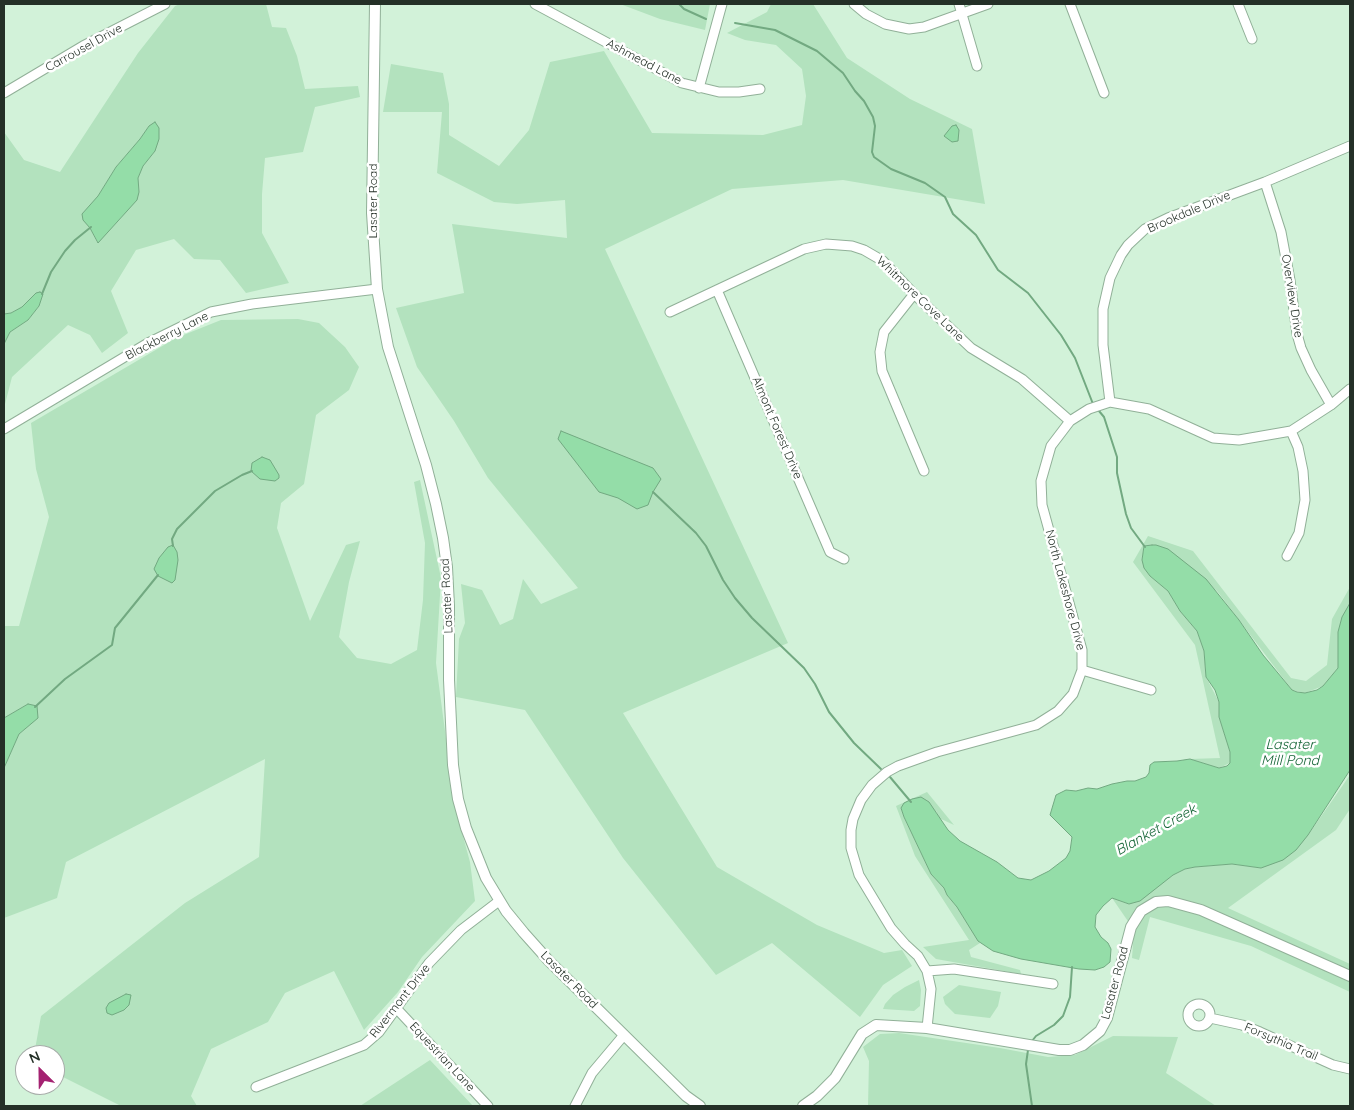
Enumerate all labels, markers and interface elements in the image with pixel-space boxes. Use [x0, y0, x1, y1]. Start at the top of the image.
street label: Carrousel Drive [43, 21, 125, 75]
street label: Ashmead Lane [604, 36, 684, 88]
street label: Lasater Road [366, 163, 380, 239]
street label: Brookdale Drive [1145, 188, 1233, 236]
street label: Whitmore Cove Lane [873, 253, 967, 345]
street label: Overview Drive [1278, 253, 1306, 339]
street label: Blackberry Lane [123, 309, 211, 363]
street label: Almont Forest Drive [749, 375, 805, 481]
street label: North Lakeshore Drive [1042, 528, 1088, 652]
street label: Lasater Road [438, 558, 456, 634]
water label: Lasater Mill Pond [1261, 737, 1319, 770]
water label: Blanket Creek [1113, 801, 1199, 859]
street label: Lasater Road [1098, 945, 1132, 1021]
street label: Lasater Road [537, 948, 601, 1012]
street label: Rivermont Drive [367, 961, 433, 1041]
street label: Equestrian Lane [406, 1019, 478, 1095]
street label: Forsythia Trail [1242, 1020, 1320, 1064]
north arrow [15, 1045, 65, 1095]
text: N [26, 1047, 43, 1067]

